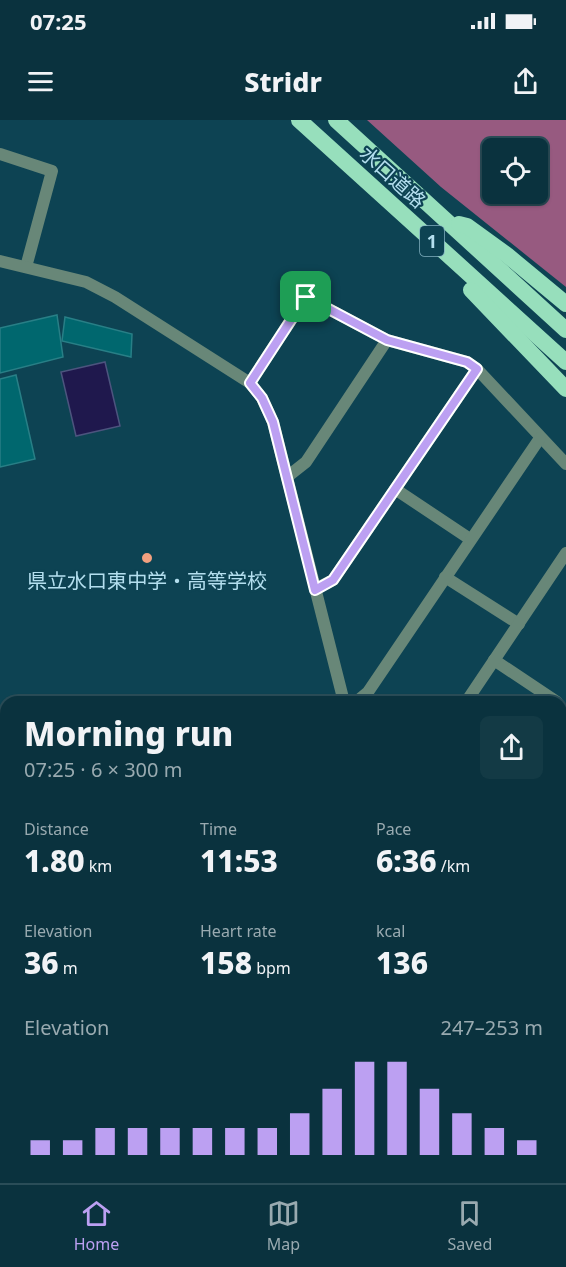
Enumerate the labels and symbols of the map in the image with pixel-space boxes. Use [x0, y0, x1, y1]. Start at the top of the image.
street label: 水口道路 [354, 140, 432, 214]
road number: 1 [420, 226, 444, 256]
pin [280, 271, 331, 322]
marker: 県立水口東中学・高等学校 [140, 551, 154, 565]
place label: 県立水口東中学・高等学校 [27, 567, 267, 594]

